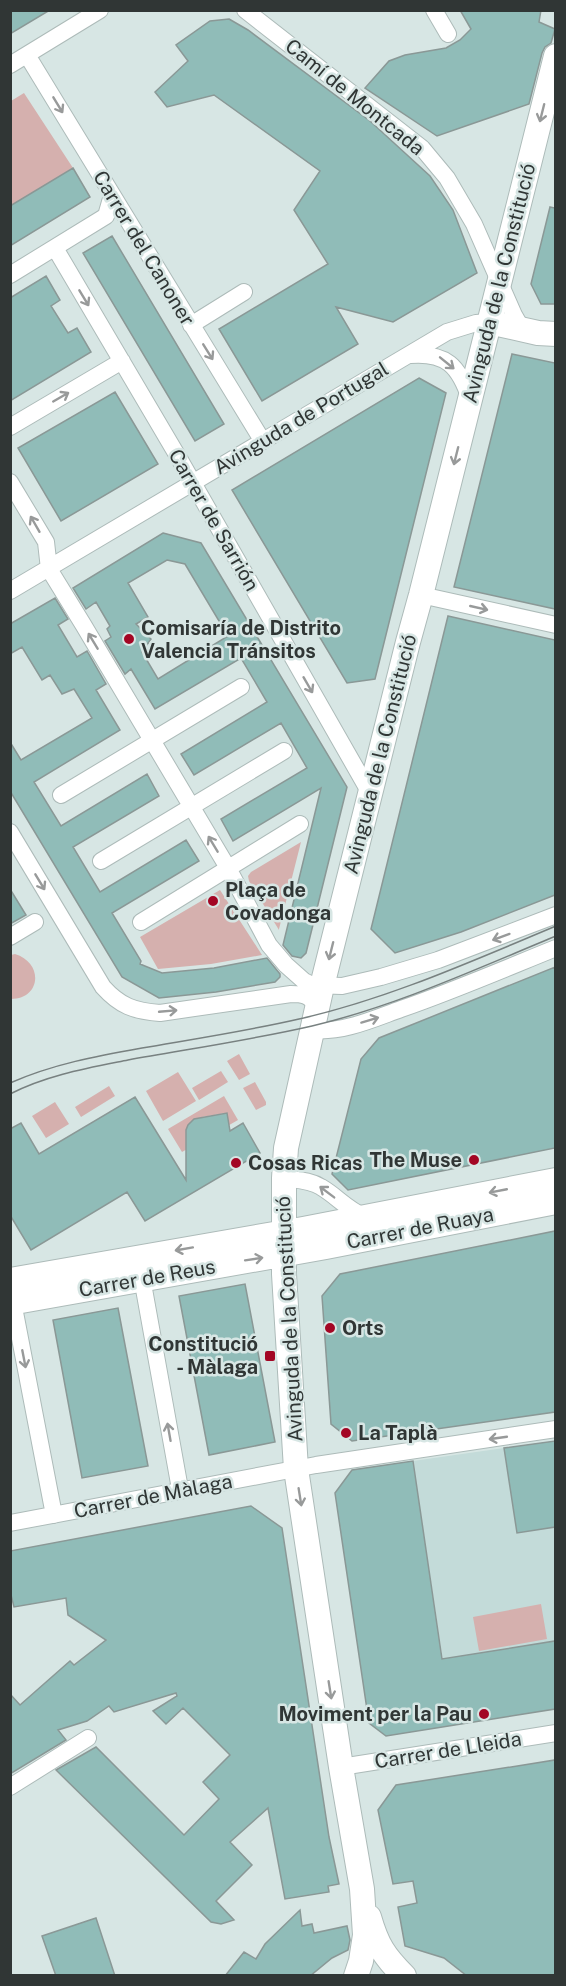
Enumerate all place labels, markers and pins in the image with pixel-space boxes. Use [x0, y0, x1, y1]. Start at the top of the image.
place label: Comisaría de Distrito Valencia Tránsitos [141, 616, 341, 663]
marker: Comisaría de Distrito Valencia Tránsitos [122, 632, 136, 646]
place label: Plaça de Covadonga [225, 878, 331, 925]
marker: Plaça de Covadonga [206, 894, 220, 908]
place label: The Muse [370, 1148, 462, 1172]
place label: Cosas Ricas [248, 1151, 362, 1175]
marker: The Muse [467, 1153, 481, 1167]
marker: Cosas Ricas [229, 1156, 243, 1170]
place label: Orts [342, 1316, 384, 1340]
marker: Orts [323, 1321, 337, 1335]
place label: Constitució - Màlaga [148, 1332, 258, 1379]
marker: Constitució - Màlaga [263, 1349, 277, 1363]
place label: La Taplà [358, 1421, 438, 1445]
marker: La Taplà [339, 1426, 353, 1440]
place label: Moviment per la Pau [278, 1702, 472, 1726]
marker: Moviment per la Pau [477, 1707, 491, 1721]

